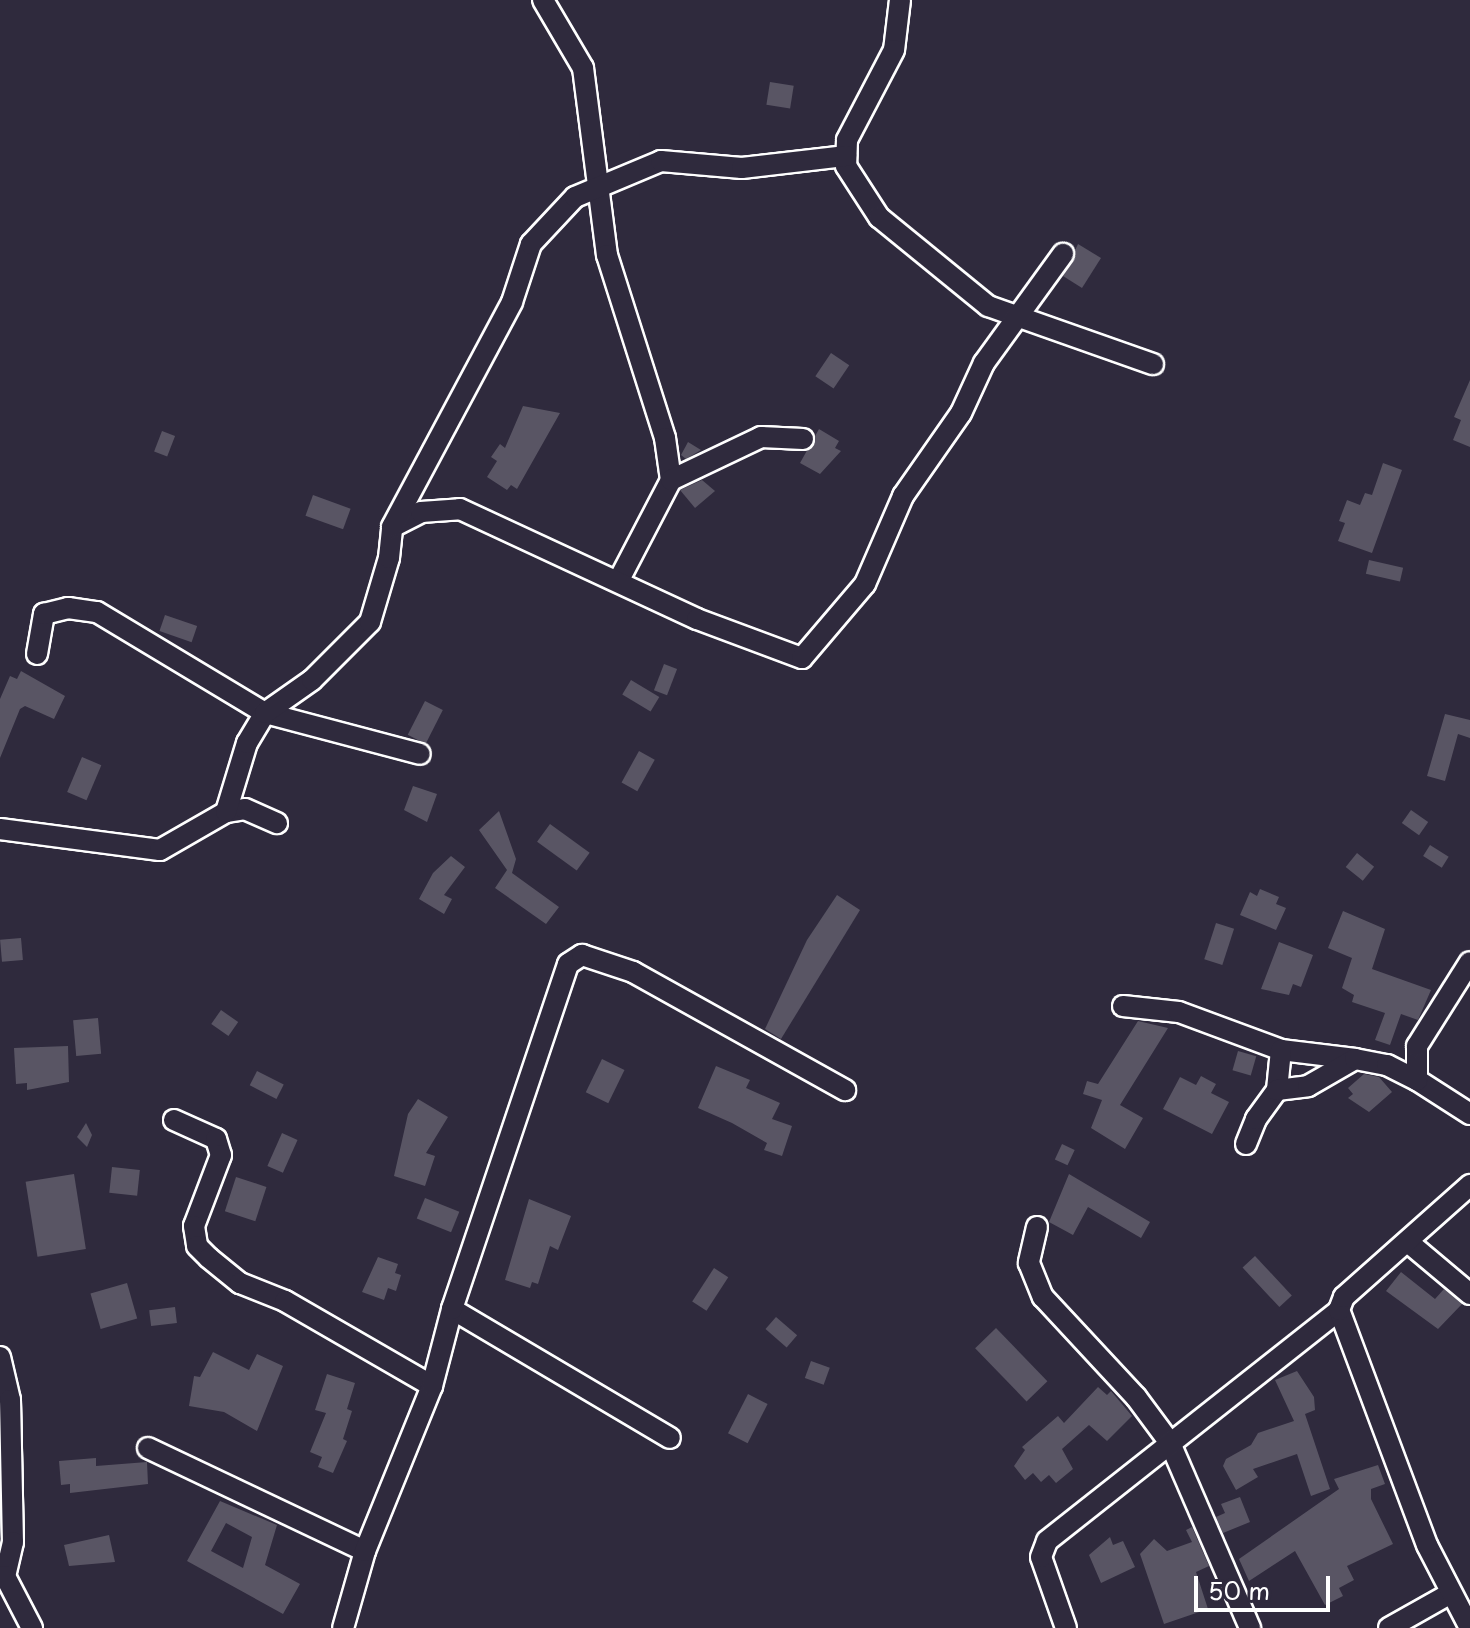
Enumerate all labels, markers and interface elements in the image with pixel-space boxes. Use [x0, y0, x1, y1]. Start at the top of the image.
scale bar [1198, 1560, 1334, 1610]
text: 50 m [1208, 1572, 1270, 1608]

